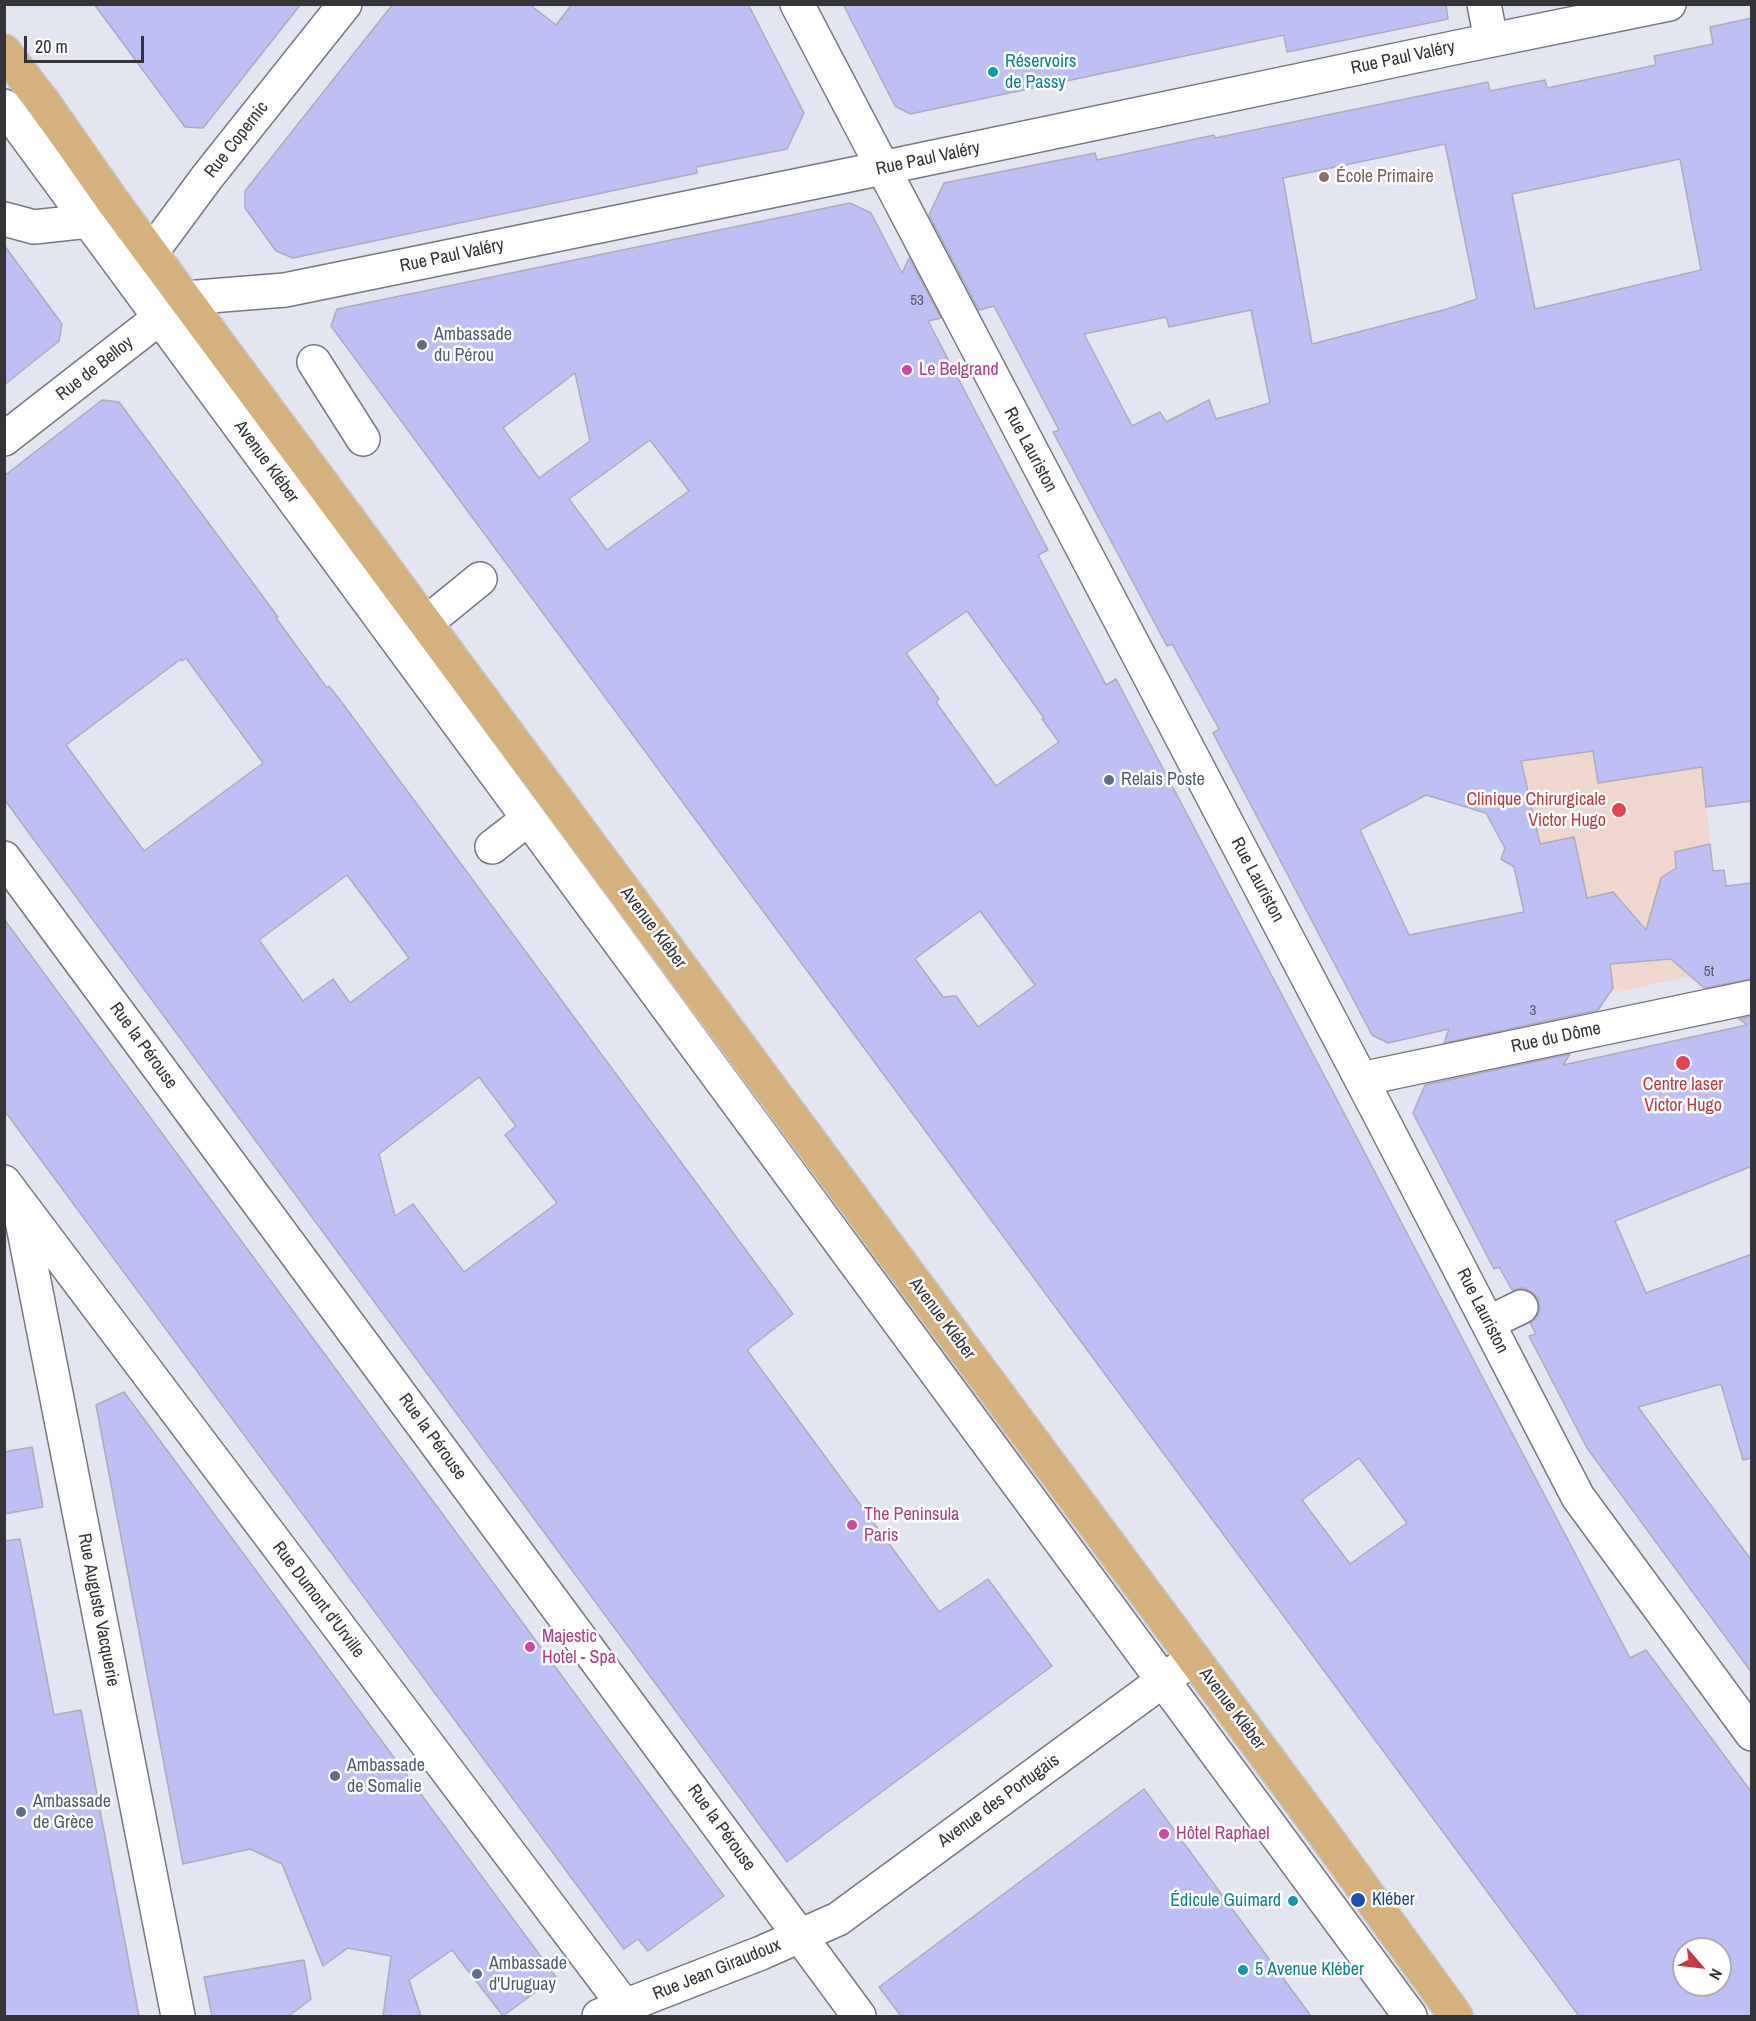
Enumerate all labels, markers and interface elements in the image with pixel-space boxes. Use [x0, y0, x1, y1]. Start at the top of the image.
scale bar [27, 24, 147, 62]
text: 20 m [35, 34, 68, 59]
street label: Rue Paul Valéry [1349, 36, 1457, 80]
place label: Réservoirs de Passy [1005, 51, 1076, 94]
marker: Réservoirs de Passy [986, 65, 1000, 79]
street label: Rue Copernic [200, 97, 274, 183]
street label: Rue Paul Valéry [874, 137, 982, 181]
place label: École Primaire [1336, 166, 1434, 188]
marker: École Primaire [1317, 170, 1331, 184]
street label: Rue Paul Valéry [398, 234, 506, 278]
house number: 53 [910, 292, 924, 310]
place label: Ambassade du Pérou [434, 324, 512, 366]
street label: Rue de Belloy [52, 332, 138, 406]
marker: Ambassade du Pérou [415, 338, 429, 352]
place label: Le Belgrand [919, 359, 999, 381]
marker: Le Belgrand [900, 363, 914, 377]
street label: Rue Lauriston [999, 404, 1061, 496]
street label: Avenue Kléber [229, 417, 303, 507]
place label: Relais Poste [1121, 769, 1205, 791]
marker: Relais Poste [1102, 773, 1116, 787]
place label: Clinique Chirurgicale Victor Hugo [1467, 789, 1606, 832]
marker: Clinique Chirurgicale Victor Hugo [1610, 801, 1628, 819]
street label: Rue Lauriston [1226, 834, 1288, 926]
street label: Avenue Kléber [615, 883, 691, 973]
house number: 5t [1704, 963, 1714, 981]
street label: Rue la Pérouse [104, 998, 182, 1094]
house number: 3 [1530, 1002, 1536, 1020]
street label: Rue du Dôme [1509, 1018, 1603, 1058]
marker: Centre laser Victor Hugo [1674, 1054, 1692, 1072]
place label: Centre laser Victor Hugo [1643, 1074, 1723, 1116]
street label: Rue Lauriston [1451, 1265, 1513, 1357]
street label: Avenue Kléber [904, 1274, 980, 1364]
street label: Rue la Pérouse [393, 1389, 471, 1485]
place label: The Peninsula Paris [864, 1504, 959, 1546]
marker: The Peninsula Paris [845, 1518, 859, 1532]
street label: Rue Auguste Vacquerie [73, 1532, 123, 1688]
street label: Rue Dumont d'Urville [267, 1538, 369, 1662]
place label: Majestic Hotel - Spa [542, 1626, 616, 1668]
marker: Majestic Hotel - Spa [523, 1640, 537, 1654]
street label: Avenue Kléber [1194, 1664, 1270, 1754]
street label: Avenue des Portugais [934, 1750, 1064, 1852]
place label: Ambassade de Somalie [347, 1755, 425, 1798]
marker: Ambassade de Somalie [328, 1769, 342, 1783]
street label: Rue la Pérouse [682, 1780, 760, 1876]
place label: Ambassade de Grèce [33, 1791, 111, 1834]
marker: Ambassade de Grèce [14, 1805, 28, 1819]
place label: Hôtel Raphael [1176, 1823, 1270, 1845]
marker: Hôtel Raphael [1157, 1827, 1171, 1841]
place label: Kléber [1372, 1889, 1415, 1911]
place label: Édicule Guimard [1170, 1890, 1281, 1912]
marker: Kléber [1349, 1891, 1367, 1909]
marker: Édicule Guimard [1286, 1894, 1300, 1908]
street label: Rue Jean Giraudoux [650, 1934, 784, 2006]
north arrow [1672, 1937, 1732, 1997]
place label: Ambassade d'Uruguay [489, 1953, 567, 1996]
place label: 5 Avenue Kléber [1255, 1959, 1364, 1981]
marker: 5 Avenue Kléber [1236, 1963, 1250, 1977]
text: N [1704, 1965, 1728, 1984]
marker: Ambassade d'Uruguay [470, 1967, 484, 1981]

